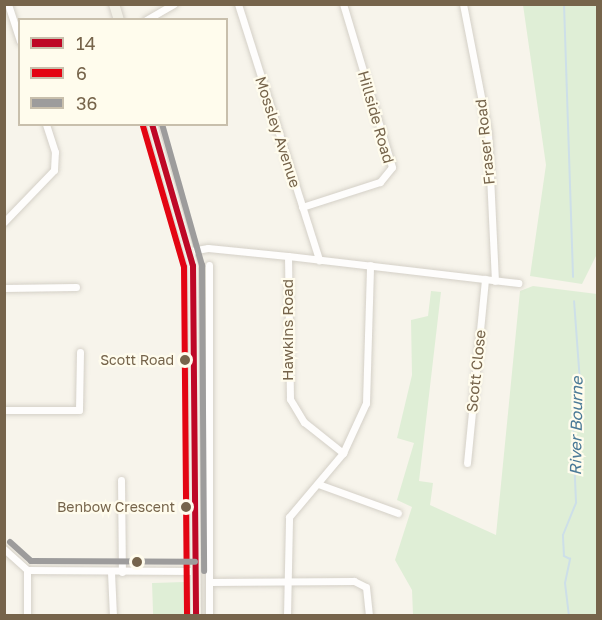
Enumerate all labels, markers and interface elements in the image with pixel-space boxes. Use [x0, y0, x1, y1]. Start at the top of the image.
legend [18, 18, 228, 126]
text: 14 [76, 32, 96, 54]
text: 6 [76, 62, 87, 84]
street label: Hillside Road [354, 69, 398, 165]
street label: Mossley Avenue [252, 74, 304, 190]
text: 36 [76, 92, 97, 114]
street label: Fraser Road [472, 98, 498, 186]
street label: Hawkins Road [279, 279, 297, 381]
street label: Scott Close [463, 329, 489, 413]
place label: Scott Road [100, 352, 174, 368]
marker: Scott Road [179, 354, 191, 366]
water label: River Bourne [566, 376, 586, 476]
place label: Benbow Crescent [57, 499, 175, 515]
marker: Benbow Crescent [180, 501, 192, 513]
unlabelled marker [131, 556, 143, 568]

